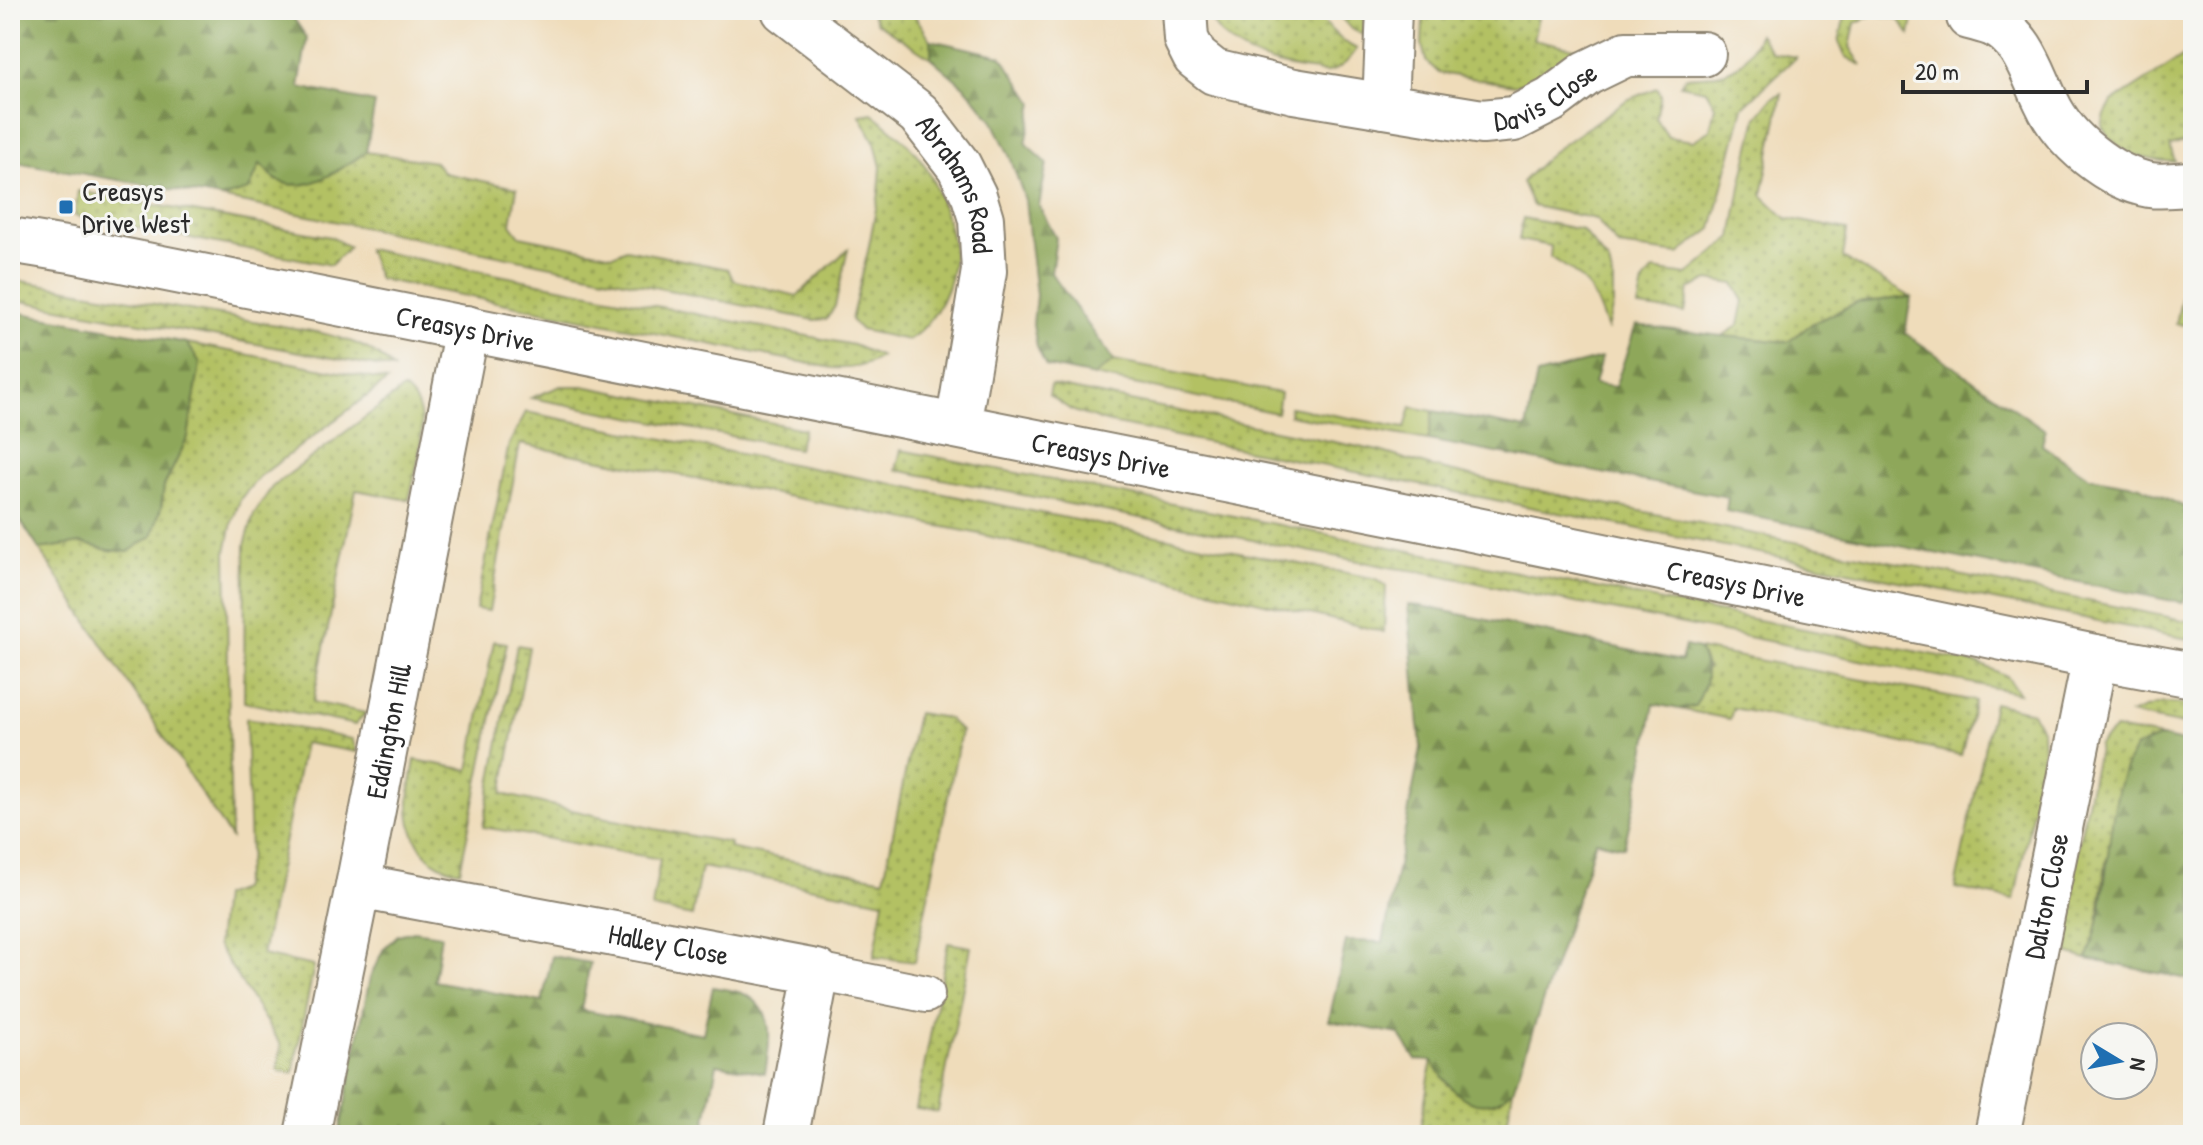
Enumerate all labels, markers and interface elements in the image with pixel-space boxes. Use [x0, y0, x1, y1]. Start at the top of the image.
scale bar [1903, 44, 2087, 94]
street label: Davis Close [1492, 52, 1603, 140]
text: 20 m [1915, 55, 1959, 87]
street label: Abrahams Road [907, 107, 1002, 254]
place label: Creasys Drive West [82, 172, 190, 242]
marker: Creasys Drive West [57, 198, 75, 216]
street label: Creasys Drive [393, 296, 538, 361]
street label: Creasys Drive [1028, 423, 1174, 487]
street label: Creasys Drive [1663, 551, 1809, 616]
street label: Eddington Hill [356, 659, 420, 802]
street label: Dalton Close [2015, 830, 2077, 962]
street label: Halley Close [605, 914, 732, 974]
north arrow [2079, 1021, 2159, 1101]
text: N [2123, 1056, 2154, 1073]

